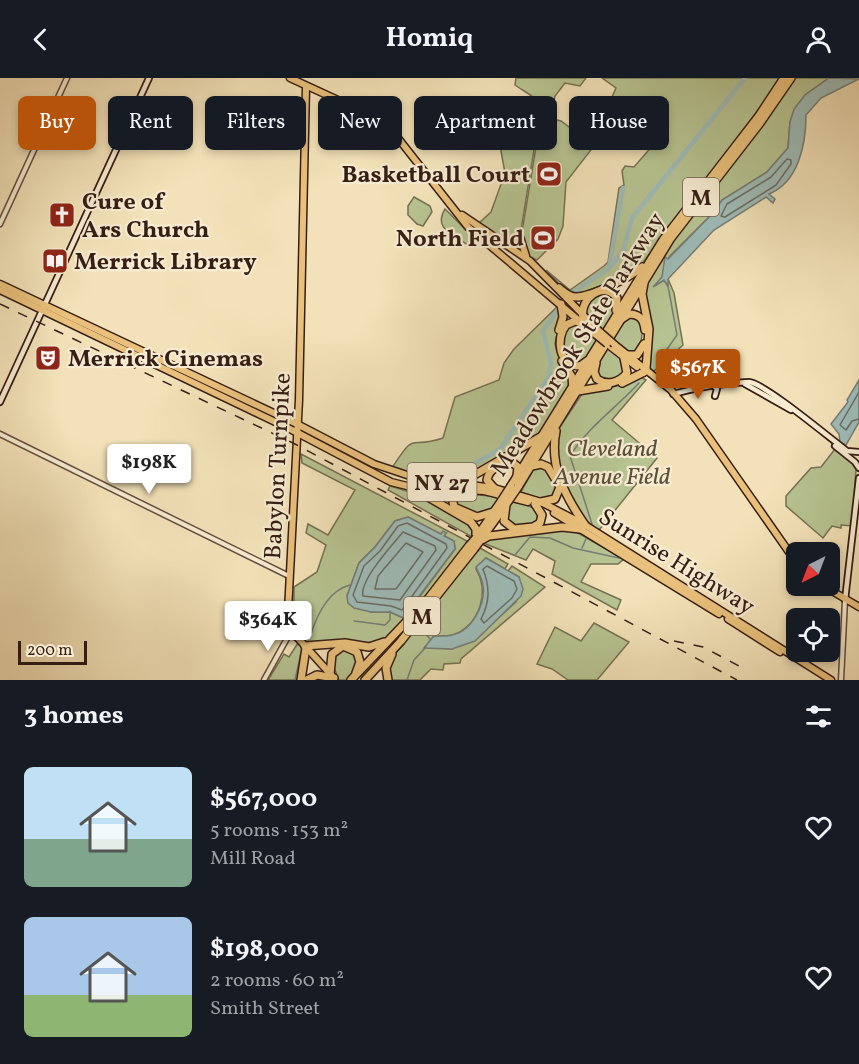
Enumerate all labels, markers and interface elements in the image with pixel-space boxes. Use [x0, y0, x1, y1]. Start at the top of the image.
text: Homiq [386, 20, 473, 58]
icon: back [24, 23, 57, 56]
icon: person [802, 23, 835, 56]
chip: Buy [18, 96, 96, 150]
chip: Rent [108, 96, 193, 150]
chip: Filters [205, 96, 306, 150]
chip: New [318, 96, 402, 150]
chip: Apartment [414, 96, 557, 150]
chip: House [569, 96, 669, 150]
place label: Basketball Court [341, 159, 530, 193]
sports icon: Basketball Court [534, 159, 564, 189]
road number: M [683, 178, 719, 216]
place label: Cure of Ars Church [82, 186, 210, 248]
church icon: Cure of Ars Church [47, 200, 77, 230]
street label: Meadowbrook State Parkway [483, 206, 674, 484]
place label: North Field [396, 223, 524, 257]
sports icon: North Field [528, 223, 558, 253]
library icon: Merrick Library [40, 246, 70, 276]
place label: Merrick Library [74, 246, 257, 280]
theatre icon: Merrick Cinemas [33, 343, 63, 373]
place label: Merrick Cinemas [68, 343, 263, 377]
pin: $567K [656, 349, 740, 400]
text: $567K [670, 354, 726, 382]
street label: Babylon Turnpike [257, 372, 301, 560]
park label: Cleveland Avenue Field [552, 433, 671, 495]
pin: $198K [107, 444, 191, 495]
text: $198K [121, 449, 177, 477]
road number: NY 27 [408, 463, 476, 501]
street label: Sunrise Highway [591, 501, 761, 624]
north arrow [786, 542, 840, 596]
map controls [786, 542, 840, 662]
road number: M [404, 597, 440, 635]
pin: $364K [226, 601, 310, 652]
text: $364K [239, 606, 297, 634]
button: locate [786, 608, 840, 662]
scale bar [18, 638, 87, 666]
text: 200 m [27, 640, 72, 662]
text: 3 homes [24, 698, 124, 734]
icon: filters [802, 700, 835, 733]
text: $567,000 [210, 781, 317, 817]
icon: home [72, 791, 144, 863]
icon: heart [802, 811, 835, 844]
text: 5 rooms · 153 m² [210, 817, 348, 845]
text: Mill Road [210, 845, 296, 873]
text: $198,000 [210, 931, 319, 967]
icon: home [72, 941, 144, 1013]
icon: heart [802, 961, 835, 994]
text: 2 rooms · 60 m² [210, 967, 344, 995]
text: Smith Street [210, 995, 320, 1023]

